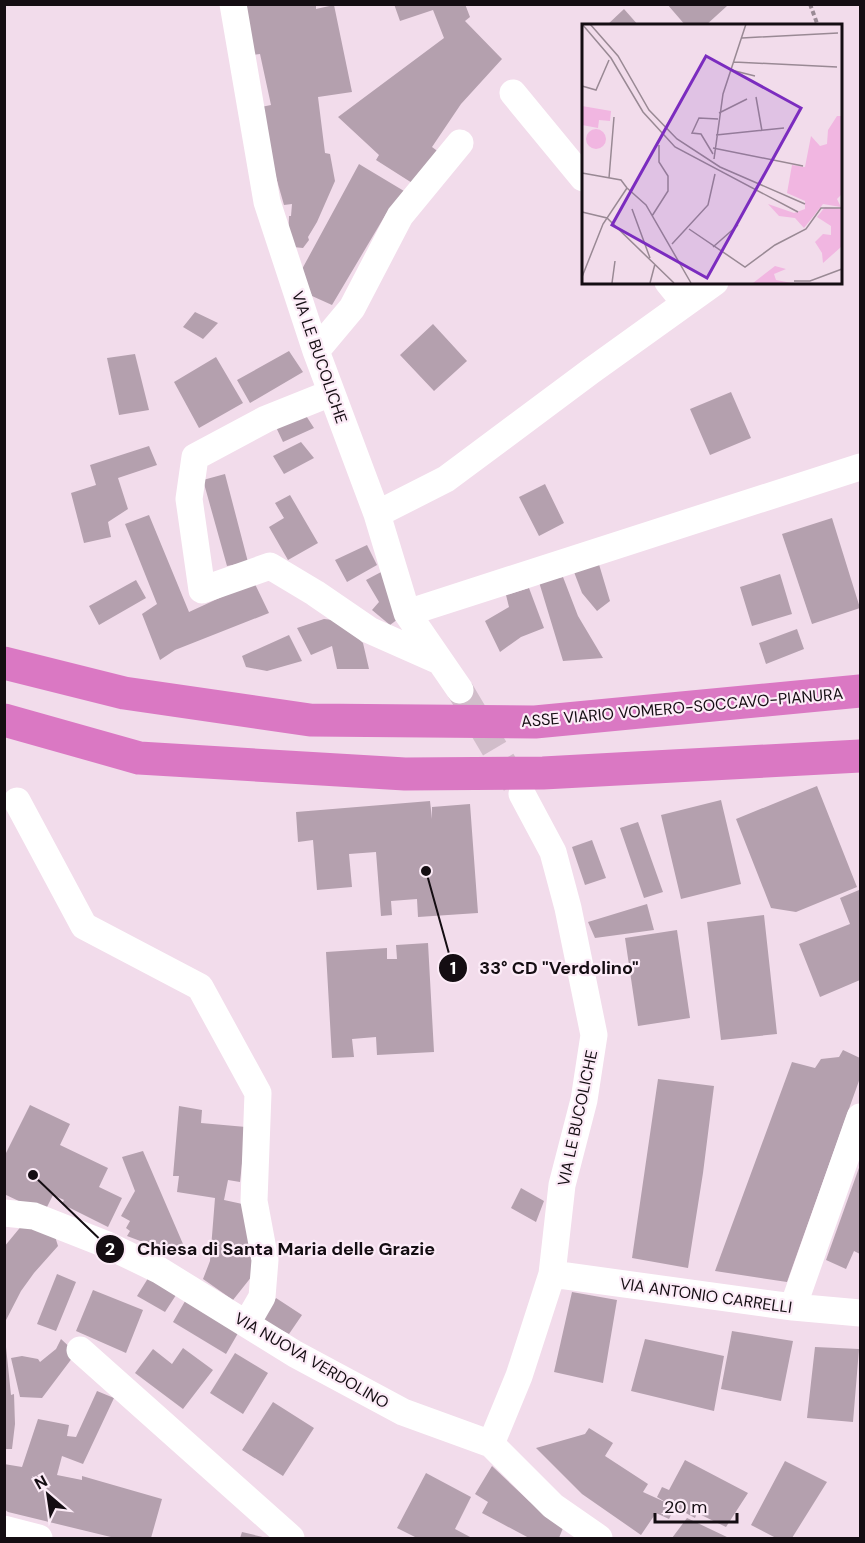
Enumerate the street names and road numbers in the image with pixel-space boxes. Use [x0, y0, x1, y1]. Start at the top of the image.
street label: VIA LE BUCOLICHE [287, 288, 352, 426]
street label: ASSE VIARIO VOMERO-SOCCAVO-PIANURA [520, 683, 844, 732]
street label: VIA LE BUCOLICHE [553, 1048, 602, 1188]
street label: VIA ANTONIO CARRELLI [618, 1273, 793, 1318]
street label: VIA NUOVA VERDOLINO [231, 1308, 393, 1413]

